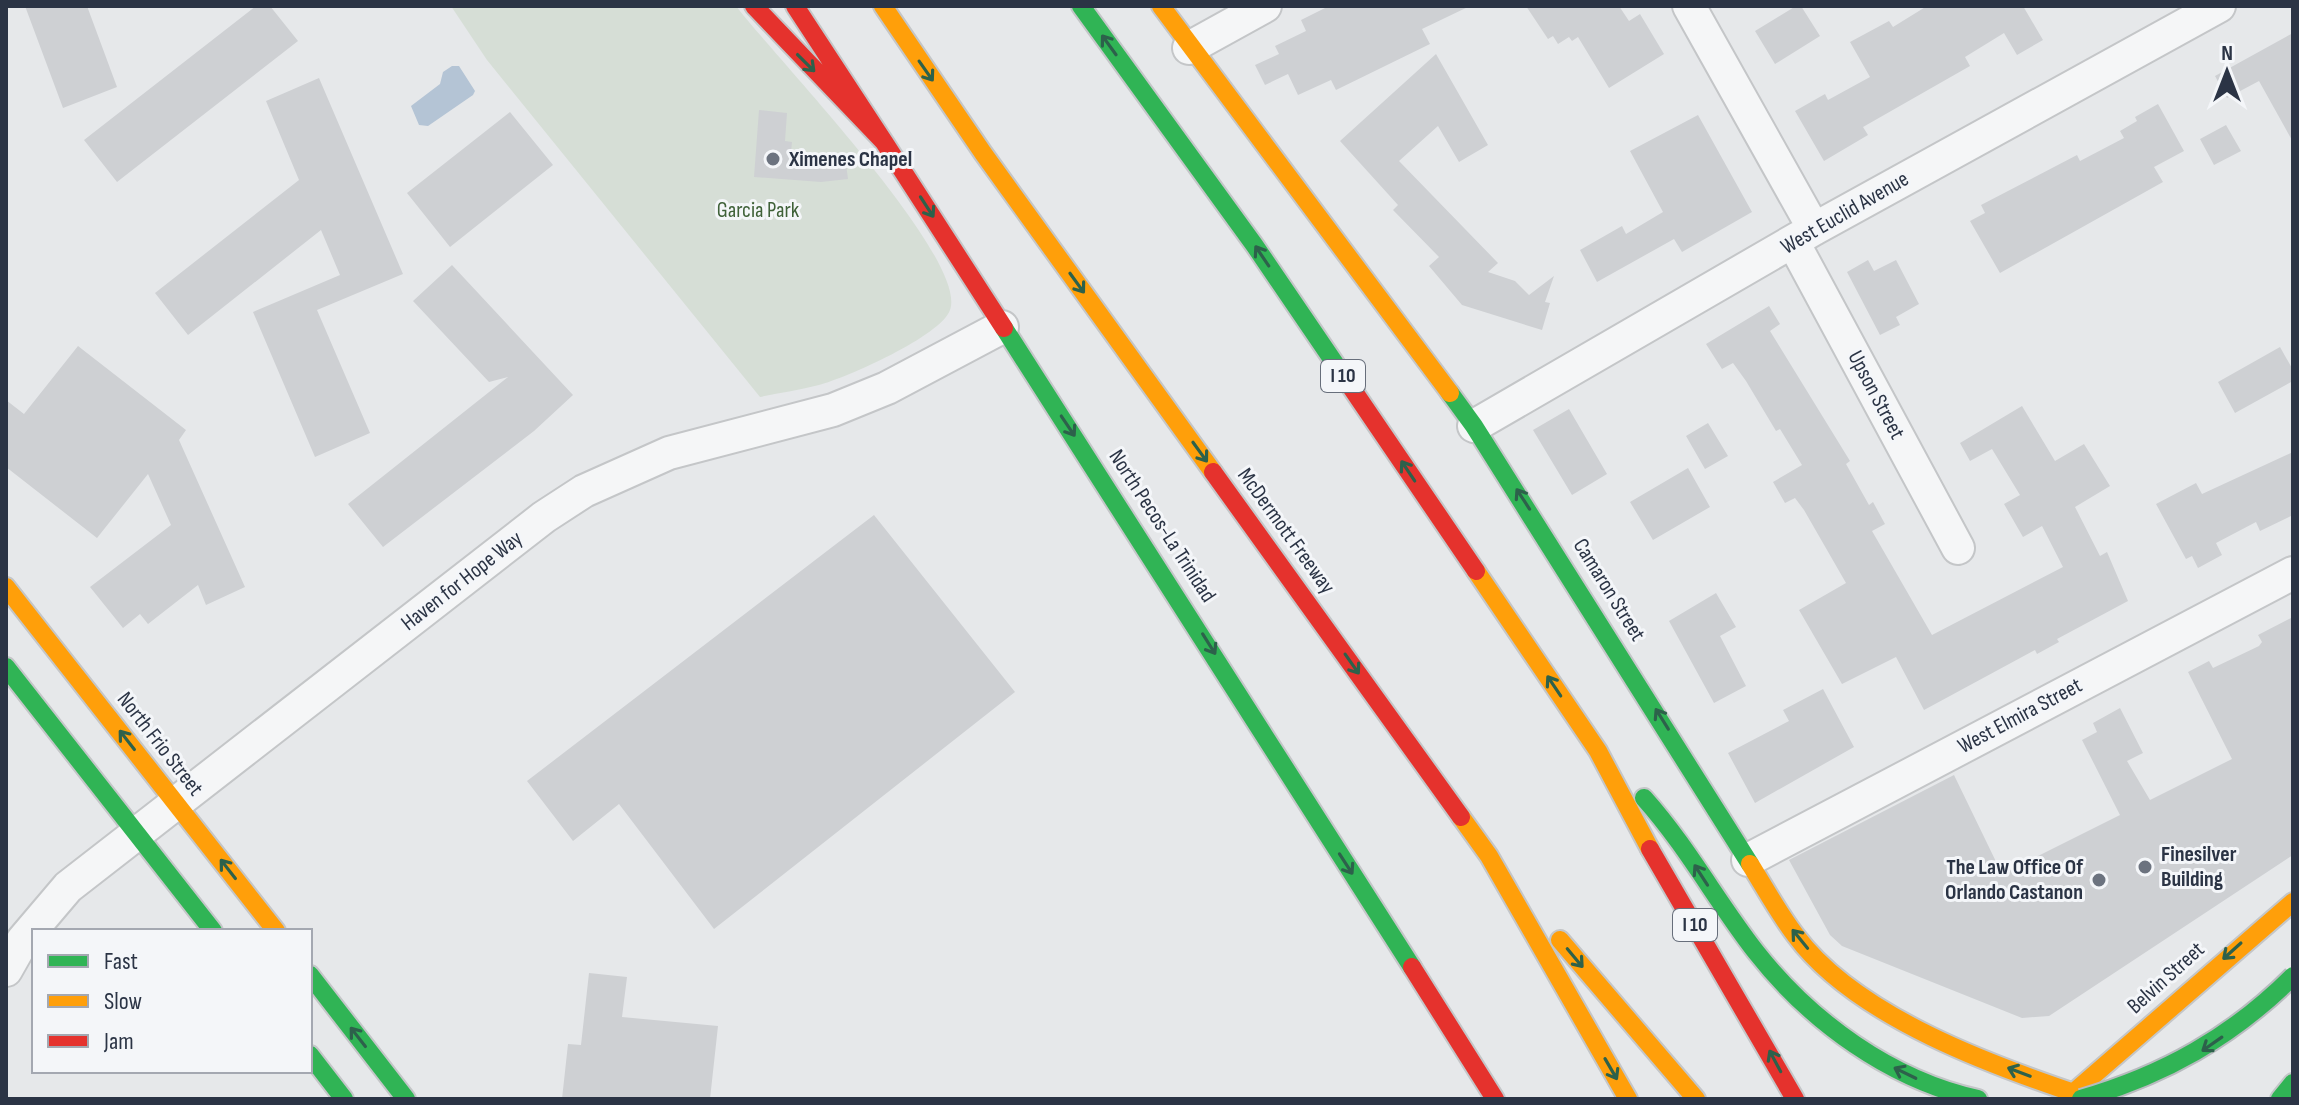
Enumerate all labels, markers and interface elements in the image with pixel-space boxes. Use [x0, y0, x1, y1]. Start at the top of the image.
north arrow [2187, 32, 2267, 112]
one-way arrow [1101, 35, 1118, 57]
text: N [2221, 40, 2233, 67]
one-way arrow [797, 53, 816, 73]
one-way arrow [918, 59, 934, 82]
place label: Ximenes Chapel [788, 146, 912, 173]
marker: Ximenes Chapel [764, 150, 782, 168]
street label: West Euclid Avenue [1776, 166, 1914, 260]
one-way arrow [919, 195, 935, 218]
park label: Garcia Park [717, 197, 800, 224]
one-way arrow [1254, 245, 1270, 268]
one-way arrow [1069, 271, 1085, 293]
street label: Upson Street [1841, 346, 1911, 444]
road number: I 10 [1321, 360, 1365, 392]
one-way arrow [1059, 414, 1076, 436]
one-way arrow [1192, 441, 1208, 463]
street label: North Pecos-La Trinidad [1103, 445, 1221, 607]
one-way arrow [1400, 460, 1416, 483]
street label: McDermott Freeway [1231, 463, 1341, 600]
one-way arrow [1514, 488, 1530, 511]
street label: Haven for Hope Way [396, 525, 529, 637]
street label: Camaron Street [1567, 534, 1651, 646]
one-way arrow [1201, 632, 1217, 655]
one-way arrow [1343, 652, 1360, 674]
street label: West Elmira Street [1953, 672, 2087, 760]
one-way arrow [1546, 675, 1562, 698]
street label: North Frio Street [111, 687, 209, 802]
one-way arrow [1653, 708, 1669, 731]
one-way arrow [118, 730, 135, 751]
place label: Finesilver Building [2161, 841, 2237, 893]
one-way arrow [1338, 853, 1355, 875]
place label: The Law Office Of Orlando Castanon [1945, 854, 2084, 906]
marker: Finesilver Building [2136, 858, 2154, 876]
one-way arrow [219, 859, 236, 880]
one-way arrow [1693, 864, 1710, 886]
marker: The Law Office Of Orlando Castanon [2090, 871, 2108, 889]
road number: I 10 [1673, 909, 1717, 941]
legend [32, 929, 312, 1073]
one-way arrow [1791, 929, 1808, 950]
street label: Belvin Street [2122, 936, 2210, 1020]
one-way arrow [2223, 942, 2243, 960]
text: Fast [104, 947, 138, 976]
one-way arrow [1566, 947, 1584, 968]
text: Slow [104, 987, 142, 1016]
text: Jam [103, 1027, 134, 1056]
one-way arrow [350, 1027, 367, 1048]
one-way arrow [2201, 1036, 2223, 1052]
one-way arrow [1767, 1050, 1783, 1074]
one-way arrow [1603, 1057, 1619, 1080]
one-way arrow [2007, 1064, 2032, 1078]
one-way arrow [1893, 1065, 1917, 1080]

